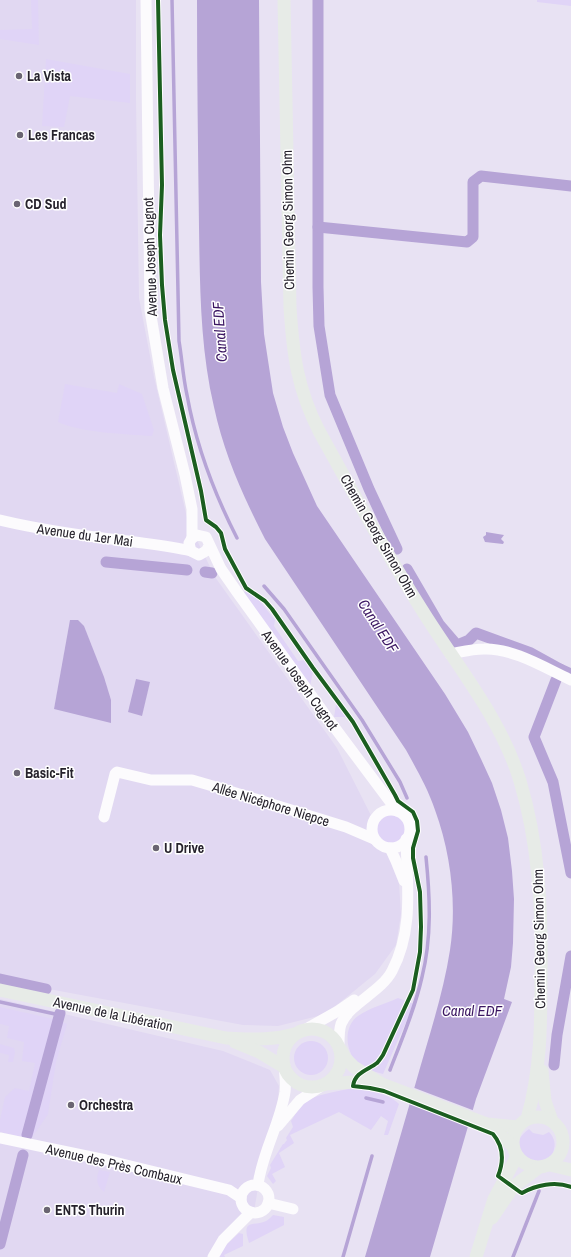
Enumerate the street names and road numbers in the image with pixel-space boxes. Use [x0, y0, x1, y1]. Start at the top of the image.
street label: Chemin Georg Simon Ohm [278, 150, 298, 290]
street label: Avenue Joseph Cugnot [139, 197, 161, 318]
street label: Chemin Georg Simon Ohm [336, 471, 422, 601]
street label: Avenue du 1er Mai [35, 519, 134, 551]
street label: Avenue Joseph Cugnot [257, 626, 342, 733]
street label: Allée Nicéphore Niepce [209, 777, 332, 830]
street label: Chemin Georg Simon Ohm [529, 869, 549, 1009]
street label: Avenue de la Libération [51, 992, 174, 1035]
street label: Avenue des Près Combaux [43, 1139, 184, 1189]

